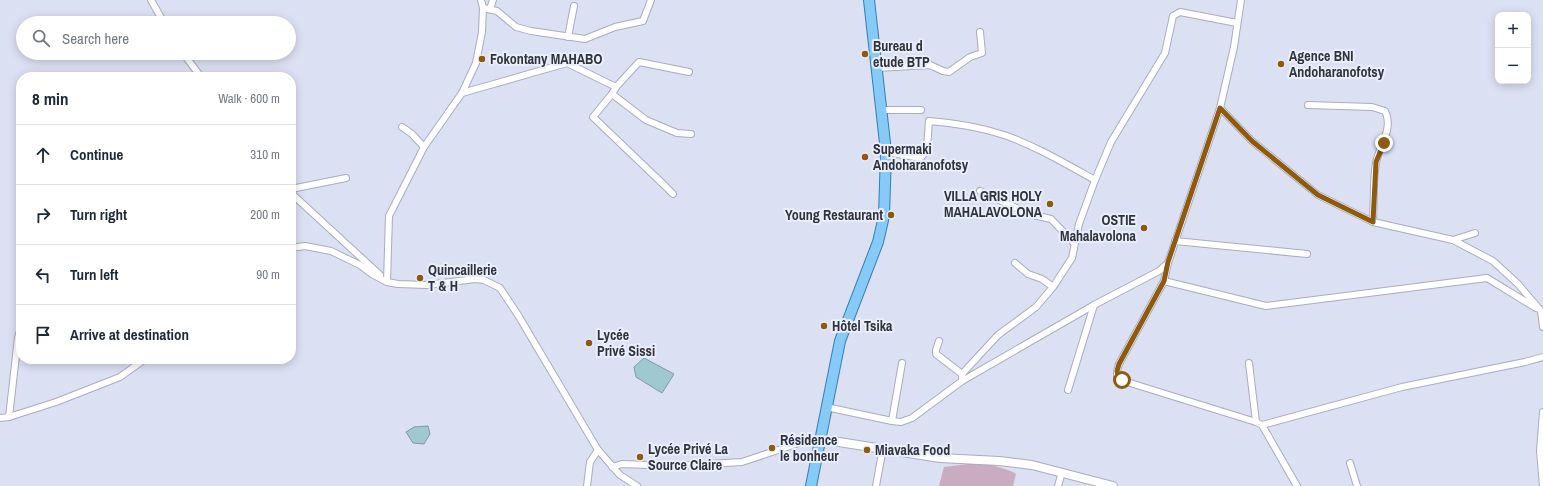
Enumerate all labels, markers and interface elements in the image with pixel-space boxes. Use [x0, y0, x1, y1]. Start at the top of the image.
map controls [1495, 12, 1531, 84]
button: + [1495, 12, 1531, 48]
search box [16, 16, 296, 60]
icon: search [30, 27, 52, 49]
text: Search here [62, 28, 129, 49]
place label: Bureau d etude BTP [873, 37, 930, 71]
place label: Agence BNI Andoharanofotsy [1289, 47, 1385, 81]
button: − [1495, 48, 1531, 84]
marker: Bureau d etude BTP [860, 49, 870, 59]
place label: Fokontany MAHABO [490, 50, 602, 68]
marker: Fokontany MAHABO [477, 54, 487, 64]
marker: Agence BNI Andoharanofotsy [1276, 59, 1286, 69]
text: 8 min [32, 87, 68, 110]
text: Walk · 600 m [218, 90, 280, 107]
route end [1375, 134, 1393, 152]
place label: Supermaki Andoharanofotsy [873, 140, 969, 174]
icon: ahead [32, 144, 54, 166]
text: Continue [70, 144, 123, 165]
text: 310 m [250, 146, 280, 163]
marker: Supermaki Andoharanofotsy [860, 152, 870, 162]
place label: VILLA GRIS HOLY MAHALAVOLONA [944, 187, 1043, 221]
marker: VILLA GRIS HOLY MAHALAVOLONA [1045, 199, 1055, 209]
icon: right [32, 204, 54, 226]
text: Turn right [70, 204, 127, 225]
text: 200 m [250, 206, 280, 223]
place label: Young Restaurant [785, 206, 883, 224]
marker: Young Restaurant [886, 210, 896, 220]
place label: OSTIE Mahalavolona [1060, 211, 1137, 245]
marker: OSTIE Mahalavolona [1139, 223, 1149, 233]
place label: Quincaillerie T & H [428, 261, 497, 295]
icon: left [32, 264, 54, 286]
text: Turn left [70, 264, 118, 285]
text: 90 m [256, 266, 280, 283]
marker: Quincaillerie T & H [415, 273, 425, 283]
place label: Hôtel Tsika [832, 317, 893, 335]
marker: Hôtel Tsika [819, 321, 829, 331]
icon: arrive [32, 324, 54, 346]
text: Arrive at destination [70, 324, 189, 345]
place label: Lycée Privé Sissi [597, 326, 655, 360]
marker: Lycée Privé Sissi [584, 338, 594, 348]
route start [1113, 371, 1131, 389]
place label: Résidence le bonheur [780, 431, 839, 465]
place label: Lycée Privé La Source Claire [648, 440, 729, 474]
place label: Miavaka Food [875, 441, 950, 459]
marker: Résidence le bonheur [767, 443, 777, 453]
marker: Miavaka Food [862, 445, 872, 455]
marker: Lycée Privé La Source Claire [635, 452, 645, 462]

